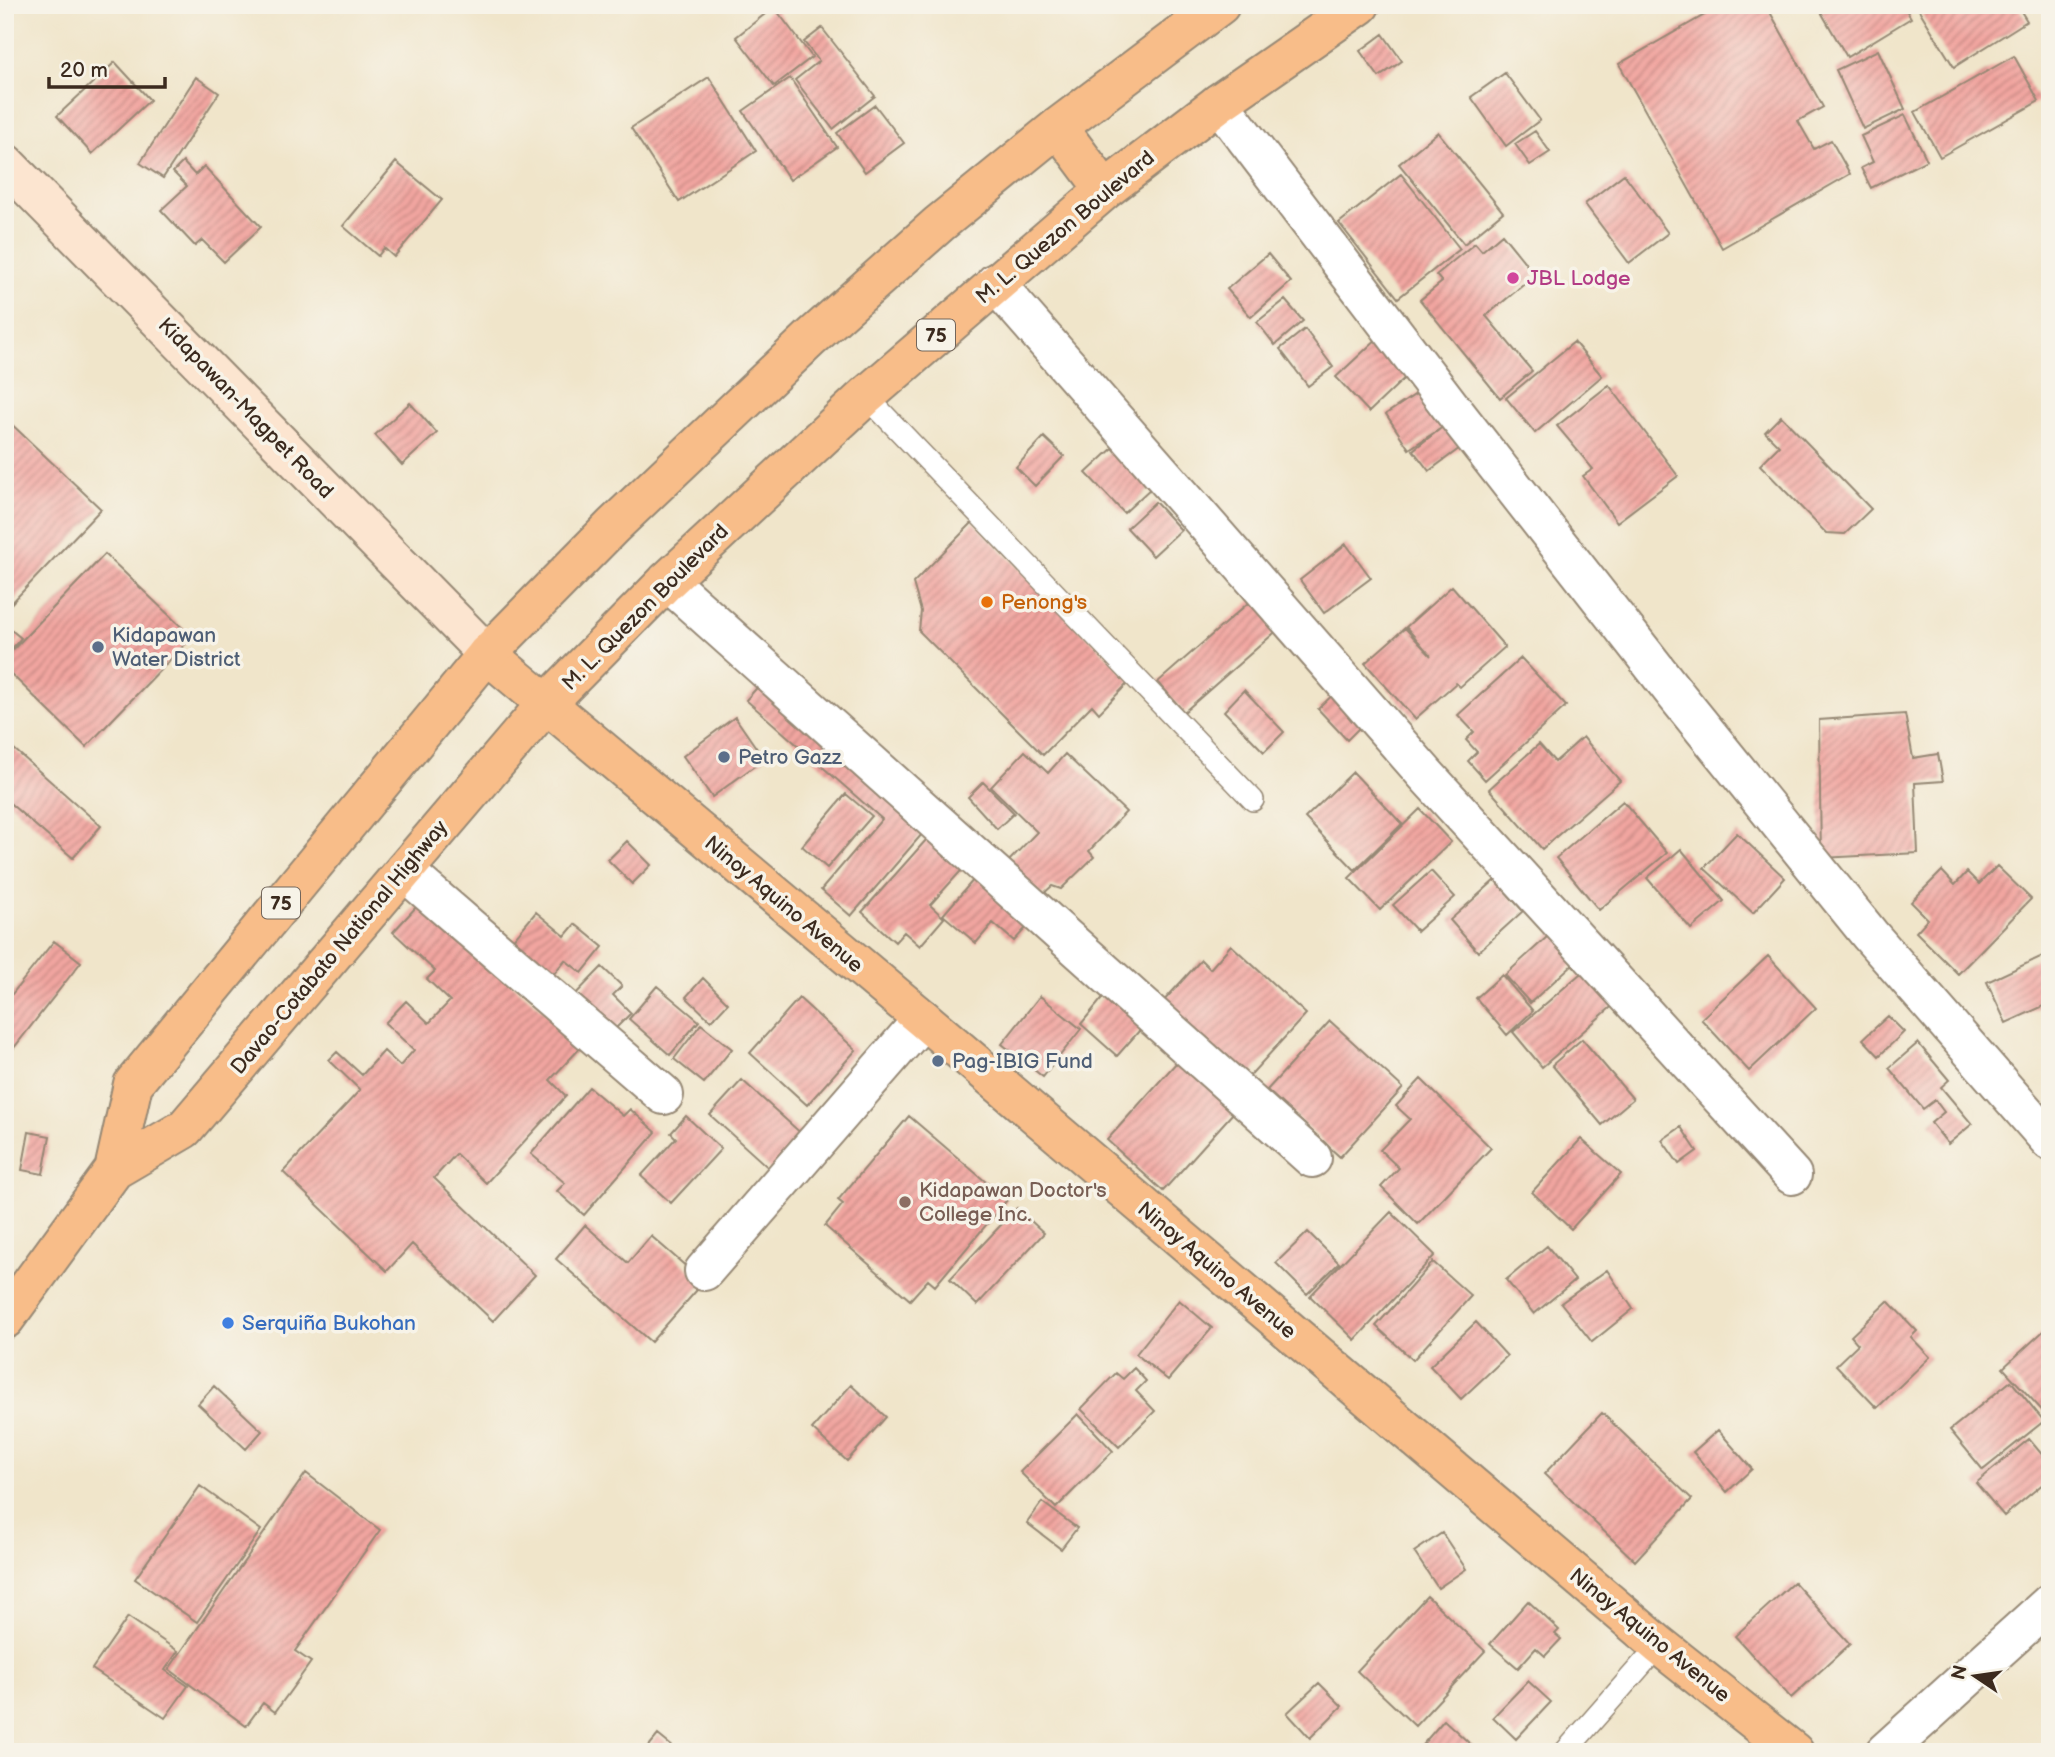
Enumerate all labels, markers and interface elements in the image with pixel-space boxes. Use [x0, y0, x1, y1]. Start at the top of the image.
scale bar [49, 46, 164, 90]
text: 20 m [60, 58, 108, 83]
street label: M. L. Quezon Boulevard [971, 145, 1160, 309]
place label: JBL Lodge [1527, 266, 1631, 291]
marker: JBL Lodge [1505, 270, 1521, 286]
street label: Kidapawan-Magpet Road [153, 313, 339, 504]
road number: 75 [917, 320, 955, 350]
street label: M. L. Quezon Boulevard [557, 519, 734, 696]
place label: Penong's [1001, 590, 1087, 615]
marker: Penong's [979, 594, 995, 610]
place label: Kidapawan Water District [112, 623, 241, 672]
marker: Kidapawan Water District [90, 639, 106, 655]
place label: Petro Gazz [738, 745, 843, 770]
marker: Petro Gazz [716, 749, 732, 765]
street label: Davao-Cotabato National Highway [226, 815, 453, 1079]
street label: Ninoy Aquino Avenue [699, 831, 868, 978]
road number: 75 [262, 888, 300, 918]
place label: Pag-IBIG Fund [952, 1049, 1093, 1074]
marker: Pag-IBIG Fund [930, 1053, 946, 1069]
place label: Kidapawan Doctor's College Inc. [919, 1178, 1107, 1227]
marker: Kidapawan Doctor's College Inc. [897, 1194, 913, 1210]
street label: Ninoy Aquino Avenue [1132, 1197, 1301, 1344]
place label: Serquiña Bukohan [242, 1311, 416, 1336]
marker: Serquiña Bukohan [220, 1315, 236, 1331]
street label: Ninoy Aquino Avenue [1564, 1563, 1735, 1708]
north arrow [1940, 1642, 2010, 1712]
text: N [1947, 1663, 1973, 1682]

